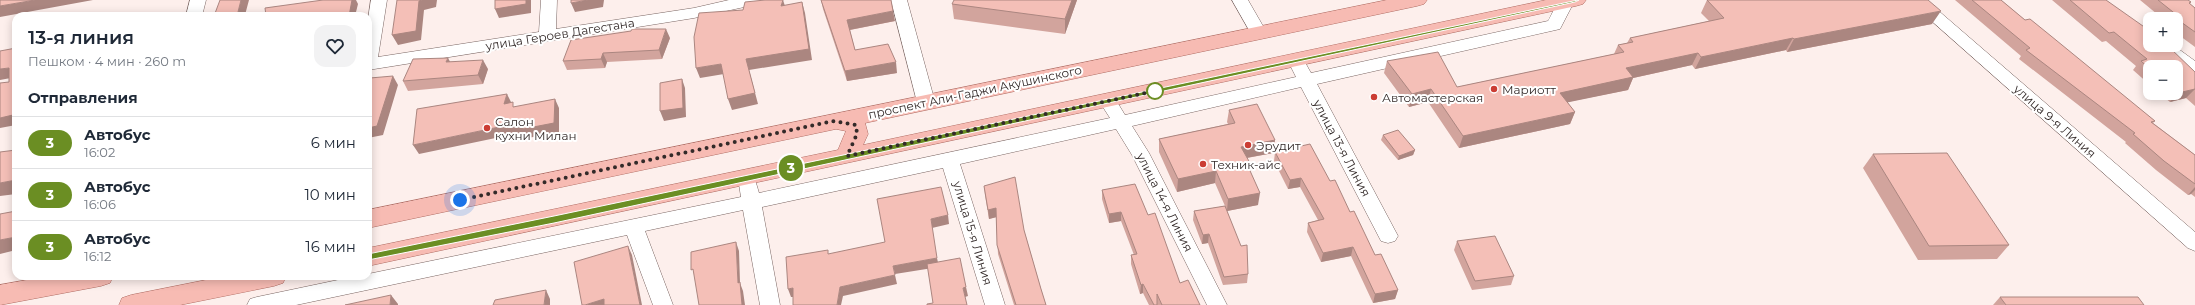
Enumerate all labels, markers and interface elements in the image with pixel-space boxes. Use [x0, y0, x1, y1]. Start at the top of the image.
map controls [2143, 12, 2183, 100]
button: + [2143, 12, 2183, 52]
street label: улица Героев Дагестана [483, 15, 636, 53]
button: heart [314, 25, 356, 67]
text: 13-я линия [28, 26, 134, 49]
text: Пешком · 4 мин · 260 m [28, 53, 186, 69]
button: − [2143, 60, 2183, 100]
street label: проспект Али-Гаджи Акушинского [867, 62, 1083, 122]
street label: улица 9-я Линия [2010, 81, 2099, 161]
unlabelled marker [1146, 82, 1164, 100]
place label: Мариотт [1502, 82, 1556, 97]
marker: Мариотт [1489, 84, 1499, 94]
text: Отправления [28, 88, 138, 107]
place label: Автомастерская [1382, 90, 1483, 105]
marker: Автомастерская [1369, 92, 1379, 102]
street label: улица 13-я Линия [1310, 96, 1374, 199]
place label: Салон кухни Милан [495, 114, 577, 143]
marker: Салон кухни Милан [482, 123, 492, 133]
text: Автобус [84, 125, 151, 144]
text: 6 мин [311, 133, 356, 152]
text: 3 [46, 134, 54, 152]
place label: Эрудит [1256, 138, 1301, 153]
marker: Эрудит [1243, 140, 1253, 150]
text: 16:02 [84, 144, 115, 160]
street label: улица 14-я Линия [1133, 149, 1196, 254]
line badge: 3 [778, 155, 804, 181]
place label: Техник-айс [1211, 157, 1281, 172]
text: 3 [787, 159, 795, 177]
marker: Техник-айс [1198, 159, 1208, 169]
text: Автобус [84, 177, 151, 196]
street label: улица 15-я Линия [950, 178, 996, 287]
text: 10 мин [304, 185, 356, 204]
text: 3 [46, 186, 54, 204]
your location [450, 190, 470, 210]
text: 16:06 [84, 196, 116, 212]
text: Автобус [84, 229, 151, 248]
text: 16 мин [305, 237, 356, 256]
text: 3 [46, 238, 54, 256]
text: 16:12 [84, 248, 111, 264]

